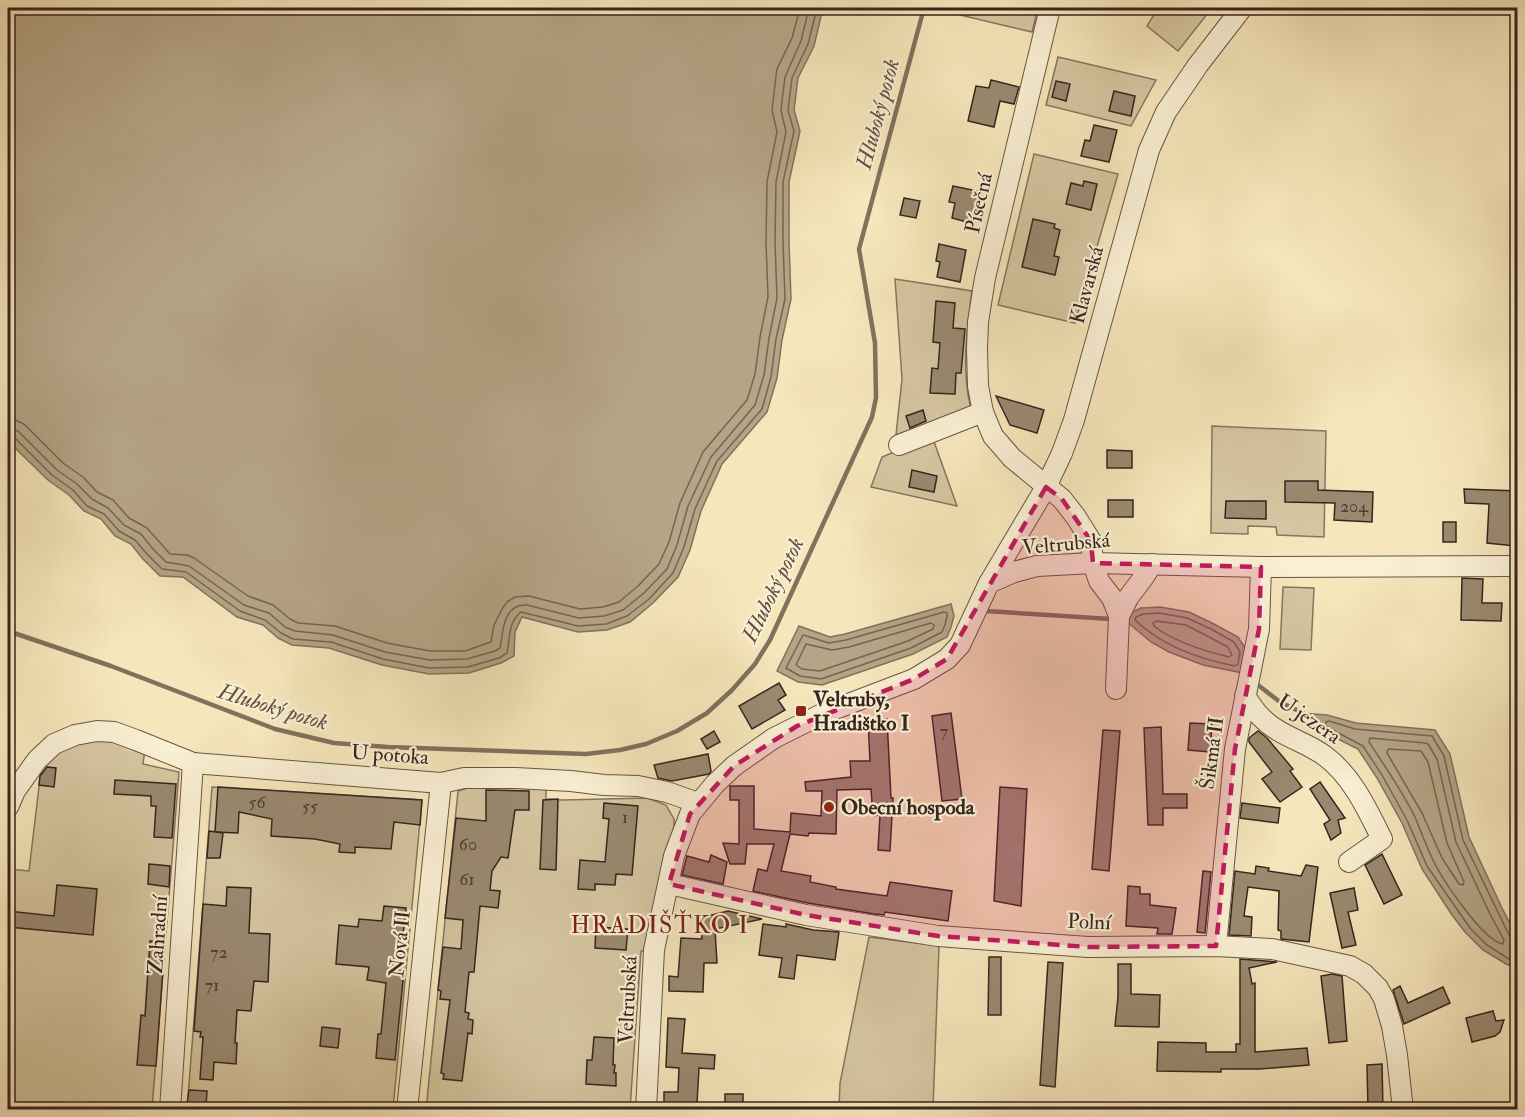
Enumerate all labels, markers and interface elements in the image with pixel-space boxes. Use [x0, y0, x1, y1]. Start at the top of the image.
water label: Hluboký potok [850, 56, 906, 173]
street label: Písečná [959, 170, 999, 236]
street label: Klavarská [1064, 243, 1110, 327]
house number: 204 [1340, 495, 1369, 518]
street label: Veltrubská [1021, 527, 1112, 561]
water label: Hluboký potok [735, 533, 810, 648]
water label: Hluboký potok [214, 677, 331, 737]
place label: Veltruby, Hradištko I [812, 686, 910, 737]
street label: U jezera [1272, 688, 1346, 750]
marker: Veltruby, Hradištko I [794, 704, 808, 718]
street label: Šikmá II [1194, 715, 1230, 791]
house number: 7 [940, 720, 948, 743]
street label: U potoka [350, 739, 430, 771]
house number: 56 [249, 791, 266, 814]
place label: Obecní hospoda [841, 794, 976, 821]
house number: 55 [302, 795, 318, 818]
marker: Obecní hospoda [822, 800, 836, 814]
house number: 1 [622, 806, 628, 829]
house number: 60 [459, 833, 477, 856]
house number: 61 [459, 868, 475, 891]
street label: Zahradní [142, 893, 174, 975]
street label: Polní [1067, 908, 1113, 936]
street label: Nová II [383, 909, 417, 979]
district label: HRADIŠŤKO I [570, 909, 750, 941]
house number: 72 [210, 941, 228, 964]
street label: Veltrubská [612, 955, 644, 1045]
house number: 71 [205, 974, 219, 997]

